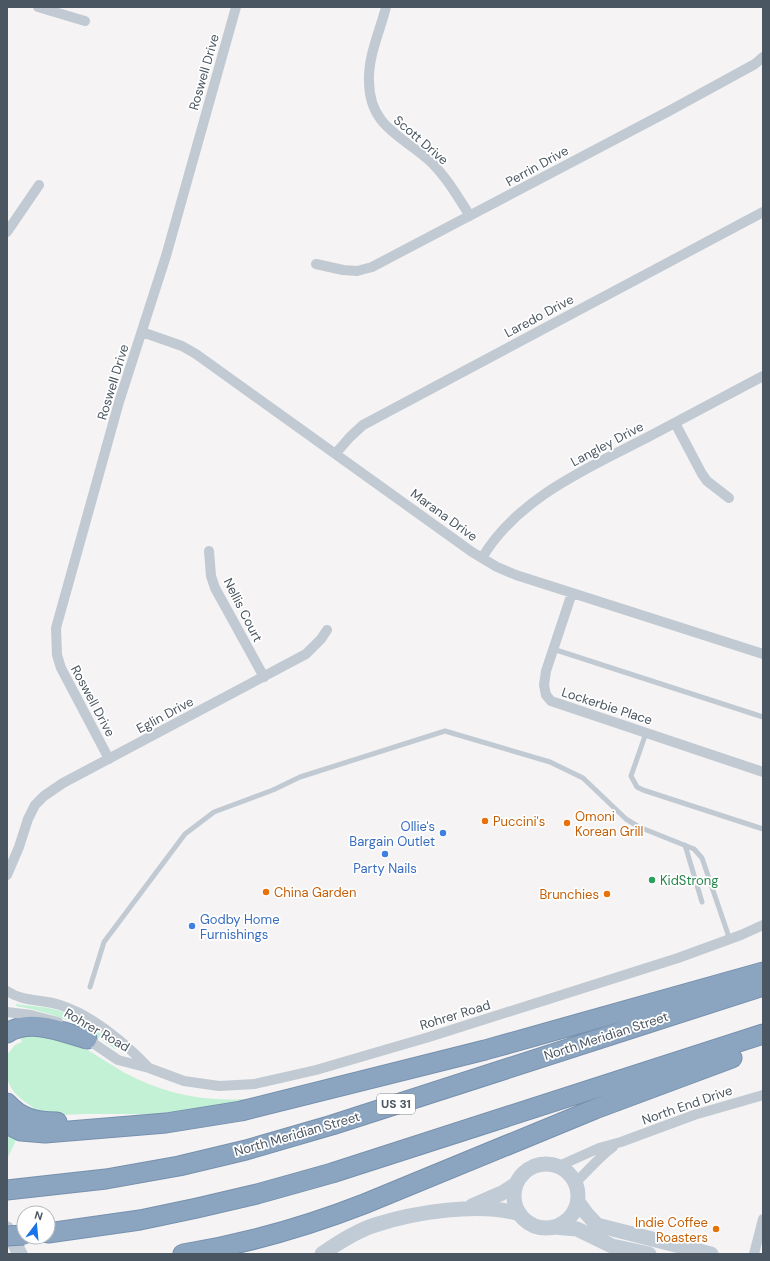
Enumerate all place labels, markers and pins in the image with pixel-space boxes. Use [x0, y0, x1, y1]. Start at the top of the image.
place label: Omoni Korean Grill [575, 808, 643, 840]
place label: Puccini's [493, 813, 545, 830]
marker: Puccini's [480, 816, 490, 826]
place label: Ollie's Bargain Outlet [349, 818, 435, 850]
marker: Omoni Korean Grill [562, 818, 572, 828]
marker: Ollie's Bargain Outlet [438, 828, 448, 838]
marker: Party Nails [380, 849, 390, 859]
place label: Party Nails [353, 860, 417, 877]
place label: KidStrong [660, 872, 719, 889]
marker: KidStrong [647, 875, 657, 885]
place label: China Garden [274, 884, 356, 901]
place label: Brunchies [539, 886, 599, 903]
marker: China Garden [261, 887, 271, 897]
marker: Brunchies [602, 889, 612, 899]
place label: Godby Home Furnishings [200, 911, 280, 943]
marker: Godby Home Furnishings [187, 921, 197, 931]
place label: Indie Coffee Roasters [635, 1214, 708, 1246]
marker: Indie Coffee Roasters [711, 1224, 721, 1234]

